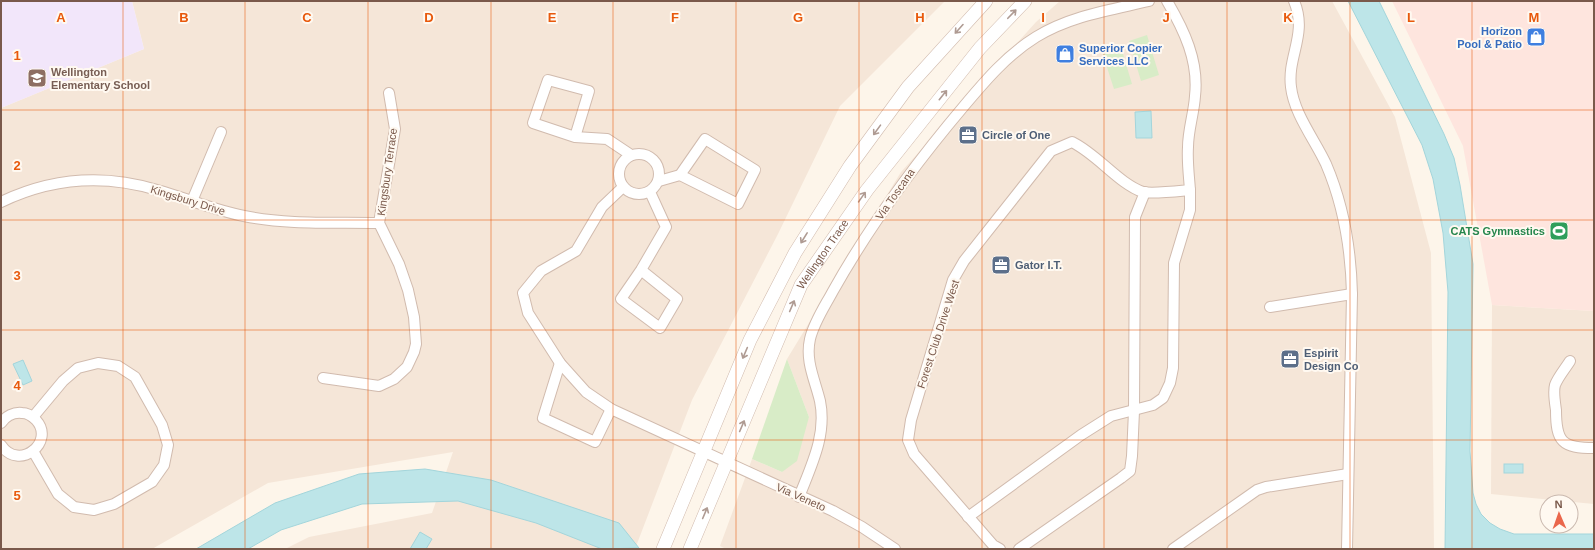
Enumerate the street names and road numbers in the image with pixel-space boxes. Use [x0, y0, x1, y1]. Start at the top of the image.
street label: Kingsbury Terrace [375, 127, 399, 217]
street label: Via Toscana [873, 165, 917, 222]
street label: Kingsbury Drive [149, 183, 227, 217]
street label: Wellington Trace [794, 217, 851, 291]
street label: Forest Club Drive West [915, 278, 961, 390]
street label: Via Veneto [774, 481, 828, 513]

